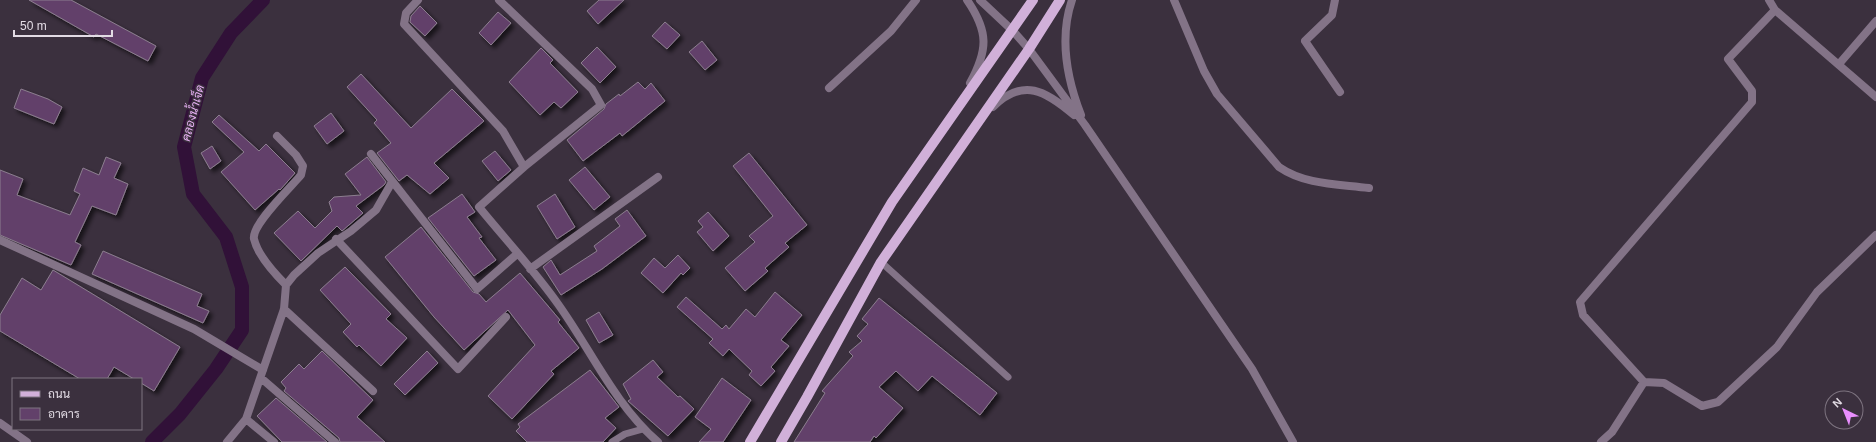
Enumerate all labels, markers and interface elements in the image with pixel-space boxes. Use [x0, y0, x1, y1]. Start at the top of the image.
scale bar [14, 12, 112, 38]
text: 50 m [20, 19, 47, 33]
water label: คลองน้ำเจ็ด [175, 82, 207, 143]
legend [12, 378, 142, 430]
text: ถนน [48, 387, 71, 401]
north arrow [1824, 390, 1864, 430]
text: N [1830, 396, 1844, 410]
text: อาคาร [48, 407, 80, 421]

